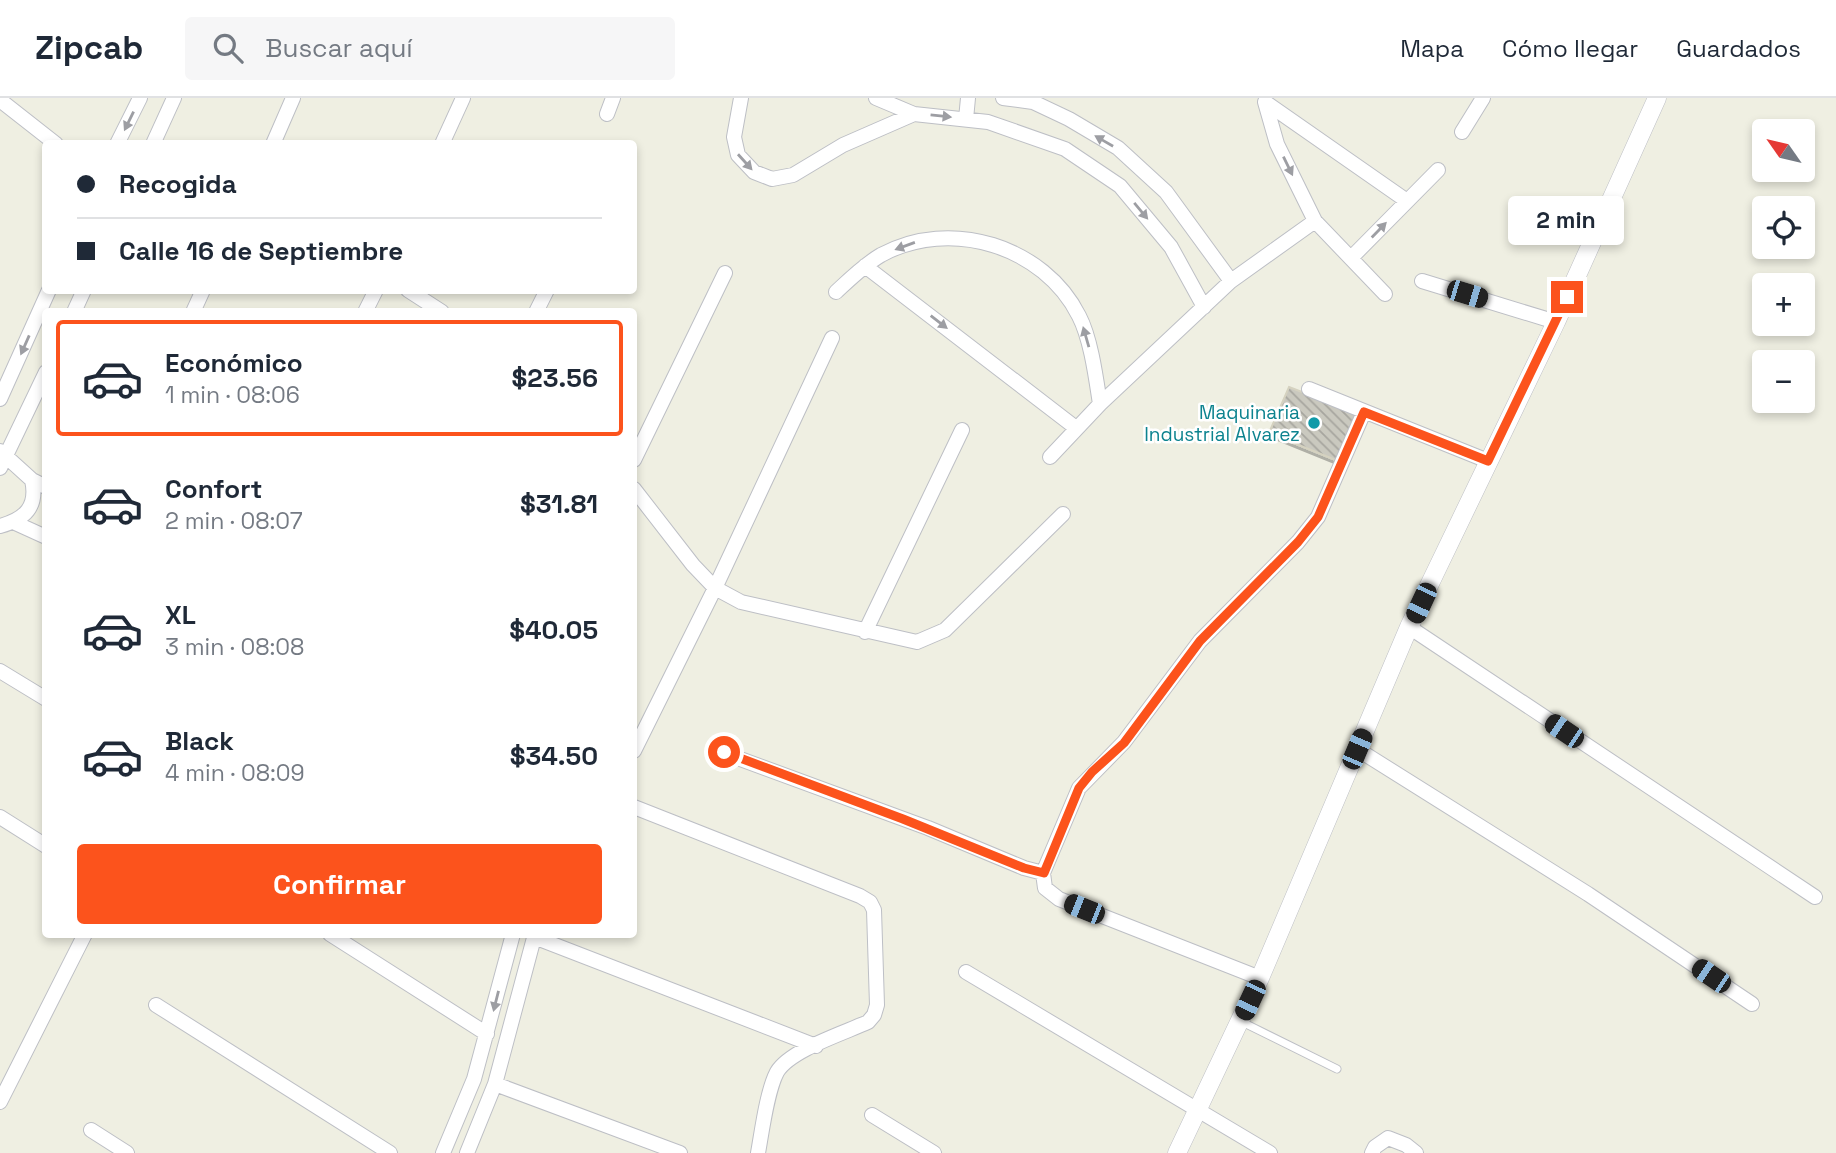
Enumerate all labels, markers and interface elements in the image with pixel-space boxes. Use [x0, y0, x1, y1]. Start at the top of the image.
search box [185, 17, 675, 80]
text: Zipcab [35, 27, 143, 69]
icon: search [209, 29, 247, 67]
text: Buscar aquí [265, 31, 413, 65]
text: Mapa [1400, 33, 1464, 64]
text: Cómo llegar [1502, 33, 1638, 64]
text: Guardados [1676, 33, 1801, 64]
one-way arrow [123, 111, 134, 131]
one-way arrow [930, 111, 952, 122]
north arrow [1752, 119, 1815, 182]
map controls [1752, 119, 1815, 413]
one-way arrow [1095, 134, 1114, 147]
one-way arrow [737, 153, 753, 171]
one-way arrow [1283, 156, 1294, 176]
text: Recogida [119, 167, 237, 201]
callout: 2 min [1509, 195, 1625, 244]
button: locate [1752, 196, 1815, 259]
one-way arrow [1133, 202, 1148, 219]
text: 2 min [1536, 205, 1596, 235]
one-way arrow [1371, 221, 1388, 238]
text: Calle 16 de Septiembre [119, 234, 403, 268]
one-way arrow [895, 241, 916, 252]
button: + [1752, 273, 1815, 336]
car [1444, 278, 1491, 310]
route end [1551, 281, 1583, 313]
one-way arrow [929, 315, 947, 330]
one-way arrow [1080, 327, 1090, 348]
one-way arrow [19, 335, 31, 355]
text: Económico [165, 346, 303, 380]
icon: car [81, 347, 144, 410]
button: − [1752, 350, 1815, 413]
text: $23.56 [512, 361, 598, 395]
text: 1 min · 08:06 [165, 380, 300, 410]
place label: Maquinaria Industrial Alvarez [1144, 400, 1300, 447]
marker: Maquinaria Industrial Alvarez [1306, 415, 1322, 431]
text: Confort [165, 472, 262, 506]
icon: car [81, 473, 144, 536]
text: $31.81 [520, 487, 598, 521]
text: 2 min · 08:07 [165, 506, 303, 536]
car [1403, 580, 1440, 626]
text: XL [165, 598, 196, 632]
icon: car [81, 599, 144, 662]
text: $40.05 [509, 613, 598, 647]
text: 3 min · 08:08 [165, 632, 304, 662]
car [1541, 711, 1588, 751]
text: Black [165, 724, 234, 758]
icon: car [81, 725, 144, 788]
car [1340, 726, 1375, 772]
route start [708, 736, 740, 768]
text: $34.50 [510, 739, 598, 773]
text: 4 min · 08:09 [165, 758, 305, 788]
button: Confirmar [77, 844, 602, 924]
car [1061, 891, 1108, 927]
car [1688, 956, 1735, 996]
car [1232, 977, 1269, 1023]
one-way arrow [490, 990, 501, 1012]

